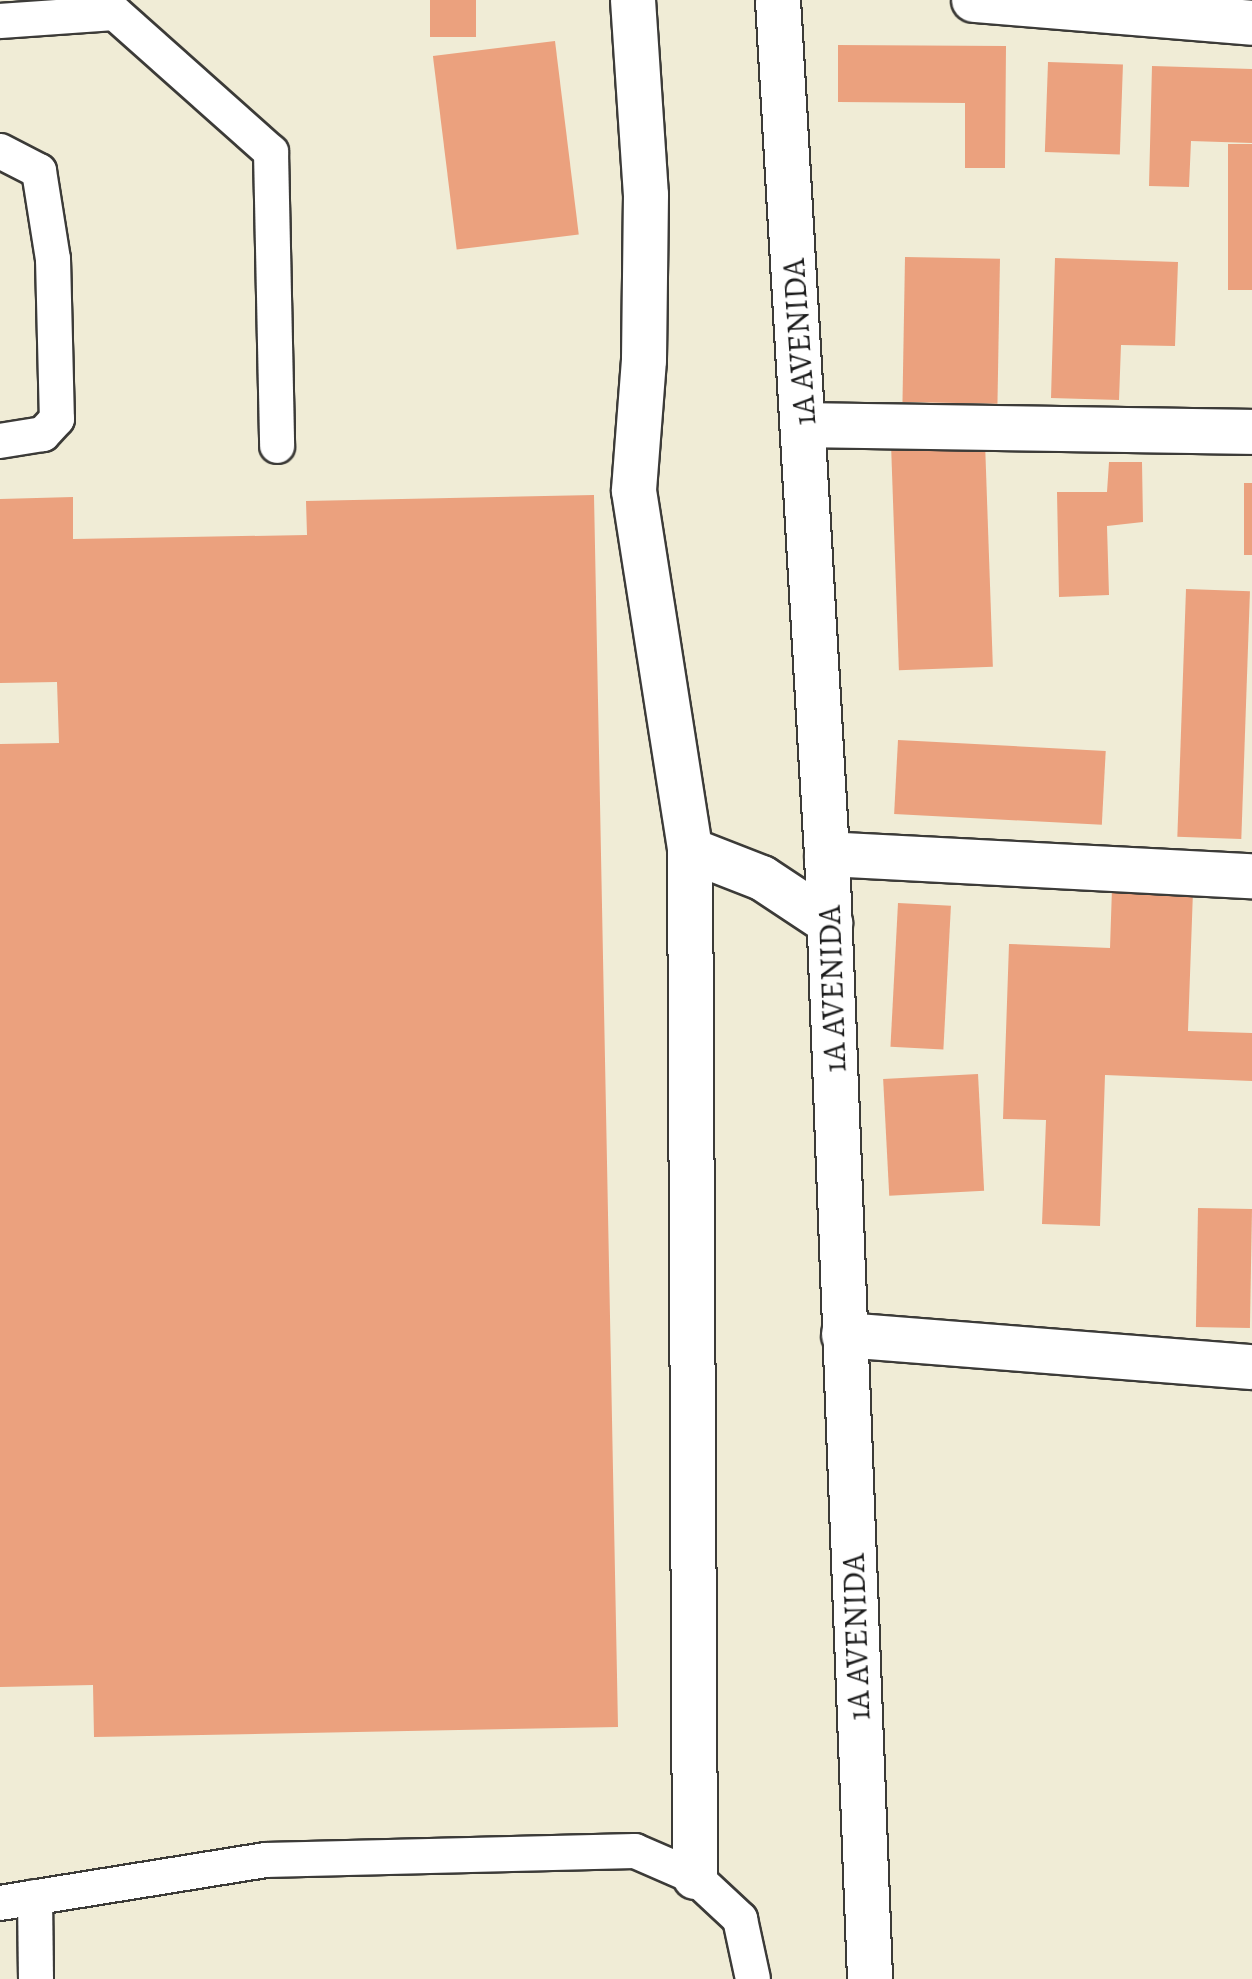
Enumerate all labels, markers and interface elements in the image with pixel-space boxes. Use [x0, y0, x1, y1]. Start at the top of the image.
street label: 1A AVENIDA [774, 257, 824, 427]
street label: 1A AVENIDA [810, 905, 854, 1073]
street label: 1A AVENIDA [834, 1553, 878, 1721]

